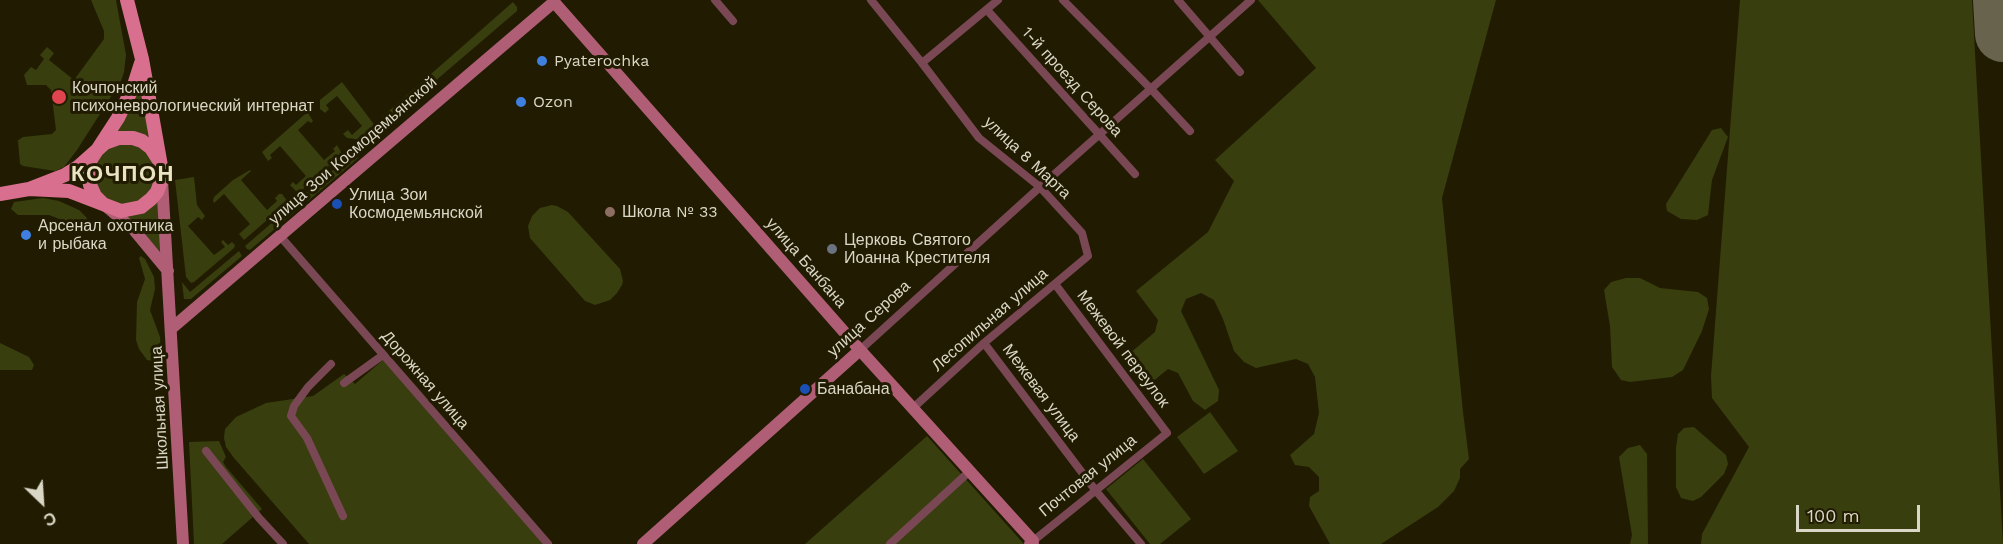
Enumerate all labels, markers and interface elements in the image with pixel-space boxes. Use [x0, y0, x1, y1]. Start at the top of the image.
street label: 1-й проезд Серова [1018, 23, 1126, 141]
place label: Pyaterochka [554, 51, 649, 71]
marker: Pyaterochka [535, 54, 549, 68]
street label: улица Зои Космодемьянской [265, 73, 441, 229]
place label: Кочпонский психоневрологический интернат [72, 78, 314, 116]
marker: Кочпонский психоневрологический интернат [50, 88, 68, 106]
place label: Ozon [533, 92, 573, 112]
marker: Ozon [514, 95, 528, 109]
street label: улица 8 Марта [980, 113, 1074, 203]
district label: КОЧПОН [71, 162, 175, 188]
place label: Улица Зои Космодемьянской [349, 185, 483, 223]
marker: Улица Зои Космодемьянской [330, 197, 344, 211]
place label: Школа № 33 [622, 202, 718, 222]
marker: Школа № 33 [603, 205, 617, 219]
street label: улица Банбана [762, 214, 850, 312]
place label: Арсенал охотника и рыбака [38, 216, 173, 254]
marker: Арсенал охотника и рыбака [19, 228, 33, 242]
place label: Церковь Святого Иоанна Крестителя [844, 230, 990, 268]
marker: Церковь Святого Иоанна Крестителя [825, 242, 839, 256]
street label: Лесопильная улица [928, 264, 1052, 376]
street label: улица Серова [824, 277, 914, 361]
street label: Межевой переулок [1073, 287, 1173, 411]
street label: Дорожная улица [377, 327, 473, 433]
street label: Межевая улица [998, 340, 1084, 446]
street label: Школьная улица [147, 346, 173, 470]
place label: Банабана [817, 379, 890, 399]
marker: Банабана [798, 382, 812, 396]
street label: Почтовая улица [1035, 431, 1141, 521]
north arrow [12, 472, 72, 532]
scale bar [1799, 493, 1924, 531]
text: 100 m [1807, 505, 1860, 526]
text: С [41, 508, 59, 530]

